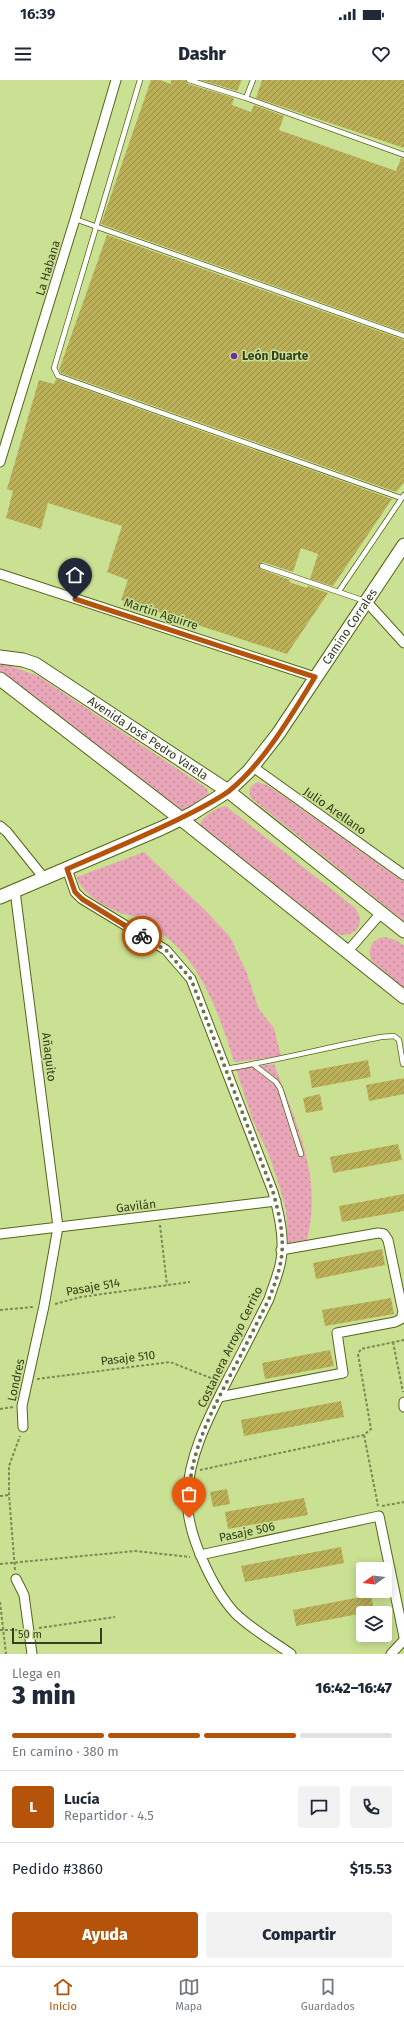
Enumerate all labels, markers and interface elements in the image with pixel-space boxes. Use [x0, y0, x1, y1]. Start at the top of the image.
text: 16:39 [20, 5, 55, 23]
icon: menu [12, 43, 34, 65]
text: Dashr [178, 43, 226, 65]
icon: heart [370, 43, 392, 65]
street label: La Habana [33, 239, 63, 297]
place label: León Duarte [242, 349, 309, 363]
marker: León Duarte [229, 351, 239, 361]
pin [58, 558, 92, 599]
icon: home [64, 564, 86, 586]
street label: Camino Corrales [319, 586, 380, 667]
street label: Martín Aguirre [122, 595, 200, 633]
street label: Avenida José Pedro Varela [85, 694, 211, 783]
street label: Julio Arellano [301, 784, 369, 838]
courier [122, 916, 162, 956]
icon: bike [131, 925, 153, 947]
street label: Añaquito [39, 1032, 59, 1082]
street label: Gavilán [115, 1197, 157, 1215]
street label: Pasaje 514 [65, 1275, 122, 1299]
street label: Costanera Arroyo Cerrito [195, 1284, 265, 1410]
street label: Pasaje 510 [100, 1348, 156, 1368]
street label: Londres [5, 1357, 27, 1403]
pin [172, 1477, 206, 1518]
icon: bag [178, 1483, 200, 1505]
street label: Pasaje 506 [218, 1519, 276, 1545]
north arrow [356, 1562, 392, 1598]
map controls [356, 1562, 392, 1642]
button: layers [356, 1606, 392, 1642]
scale bar [12, 1626, 102, 1645]
text: 50 m [18, 1628, 42, 1641]
text: Llega en [12, 1666, 61, 1681]
text: 16:42–16:47 [315, 1679, 392, 1697]
text: 3 min [12, 1680, 76, 1711]
text: En camino · 380 m [12, 1744, 119, 1759]
button: chat [298, 1786, 340, 1828]
button: phone [350, 1786, 392, 1828]
text: Lucía [64, 1790, 100, 1808]
text: L [29, 1798, 37, 1816]
text: Repartidor · 4.5 [64, 1808, 154, 1823]
text: Pedido #3860 [12, 1860, 103, 1878]
text: $15.53 [350, 1860, 392, 1878]
button: Ayuda [12, 1912, 198, 1958]
button: Compartir [206, 1912, 392, 1958]
tab: Inicio [49, 1976, 77, 2013]
tab: Mapa [175, 1976, 202, 2013]
tab: Guardados [301, 1976, 355, 2013]

